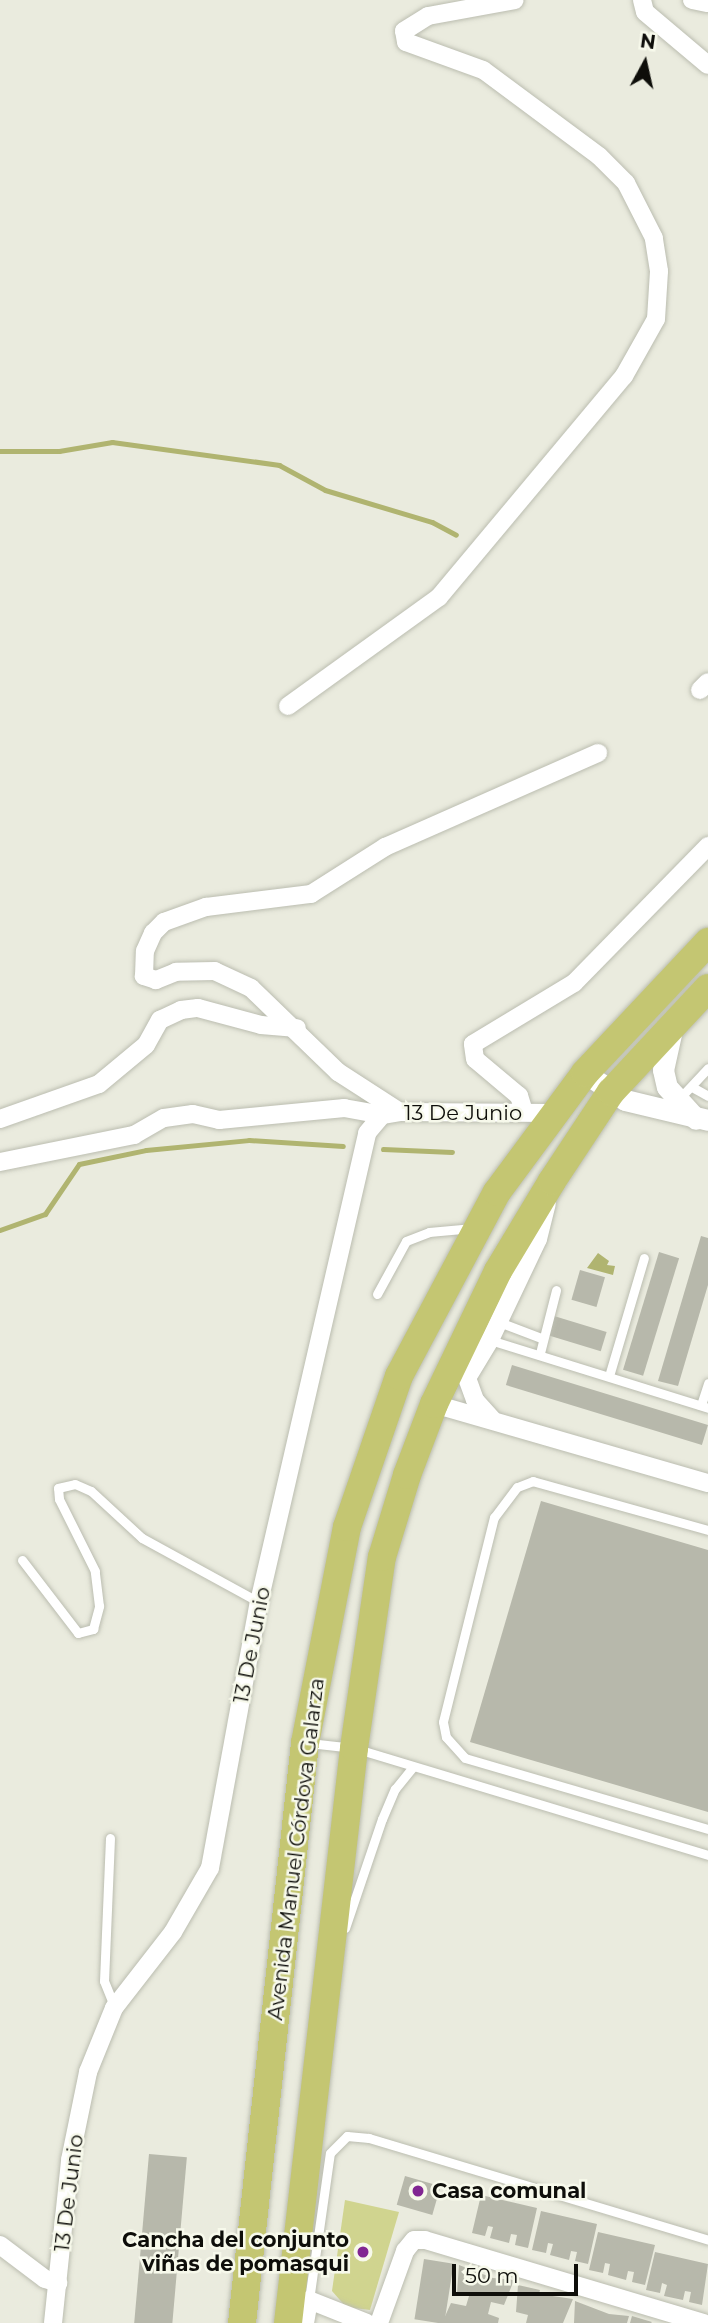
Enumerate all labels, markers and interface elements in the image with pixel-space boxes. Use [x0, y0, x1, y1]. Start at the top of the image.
north arrow [610, 28, 680, 98]
text: N [639, 29, 657, 54]
street label: 13 De Junio [404, 1100, 522, 1126]
street label: 13 De Junio [228, 1585, 276, 1705]
street label: Avenida Manuel Córdova Galarza [262, 1676, 330, 2022]
street label: 13 De Junio [49, 2133, 89, 2253]
place label: Casa comunal [432, 2178, 586, 2204]
marker: Casa comunal [410, 2183, 426, 2199]
place label: Cancha del conjunto viñas de pomasqui [122, 2227, 349, 2277]
marker: Cancha del conjunto viñas de pomasqui [355, 2244, 371, 2260]
scale bar [456, 2250, 582, 2294]
text: 50 m [465, 2263, 519, 2288]

